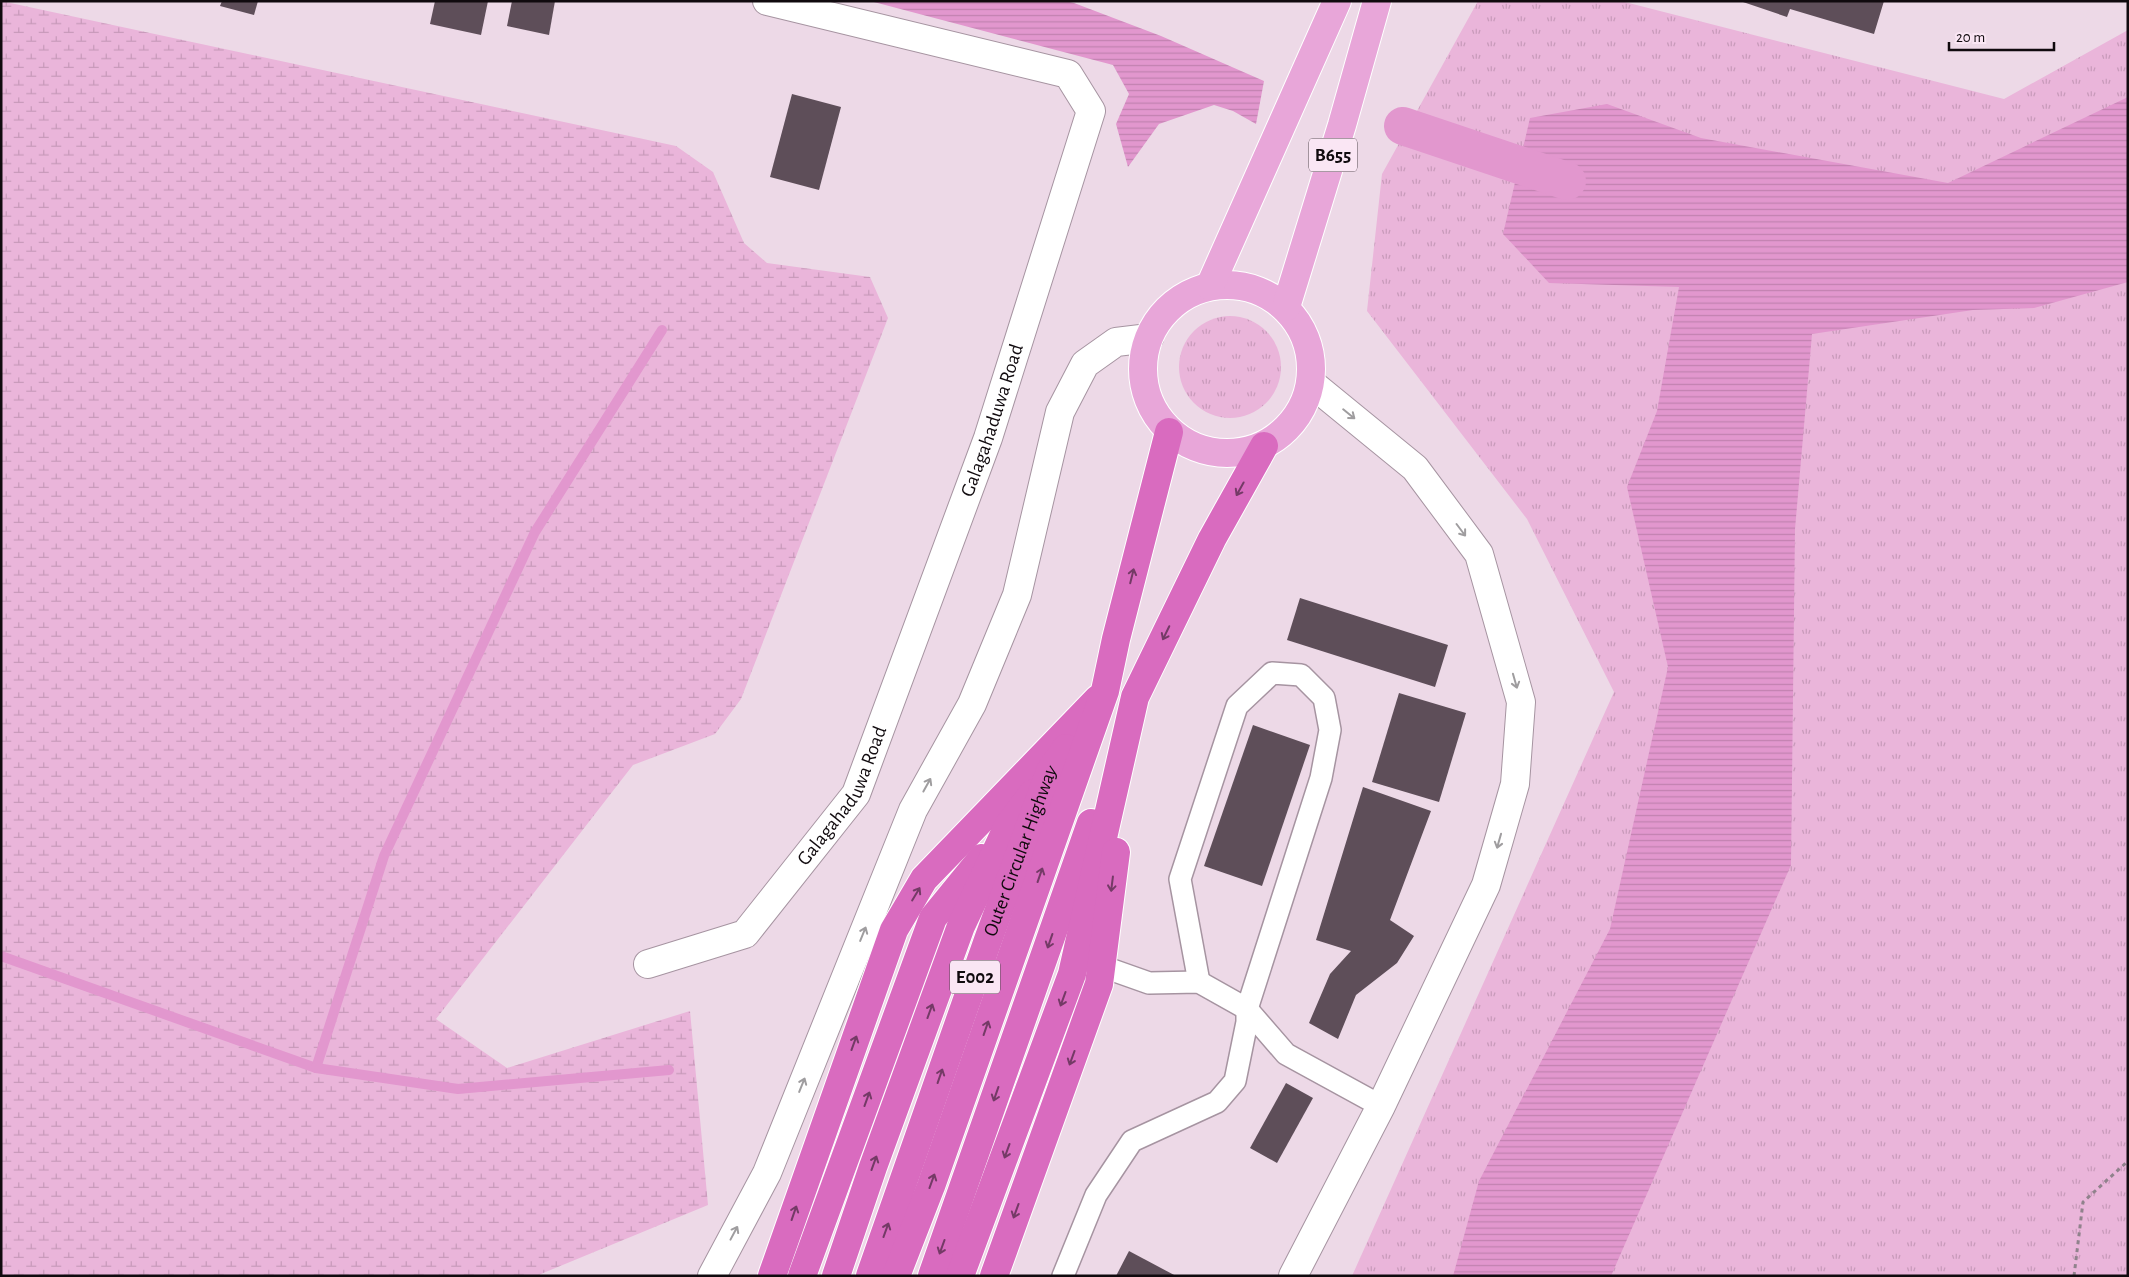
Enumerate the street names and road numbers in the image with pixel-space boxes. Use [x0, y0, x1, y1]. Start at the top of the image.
road number: B655 [1309, 138, 1357, 172]
street label: Galagahaduwa Road [957, 342, 1027, 499]
street label: Galagahaduwa Road [794, 723, 890, 869]
street label: Outer Circular Highway [980, 761, 1061, 939]
road number: E002 [950, 960, 1000, 994]

